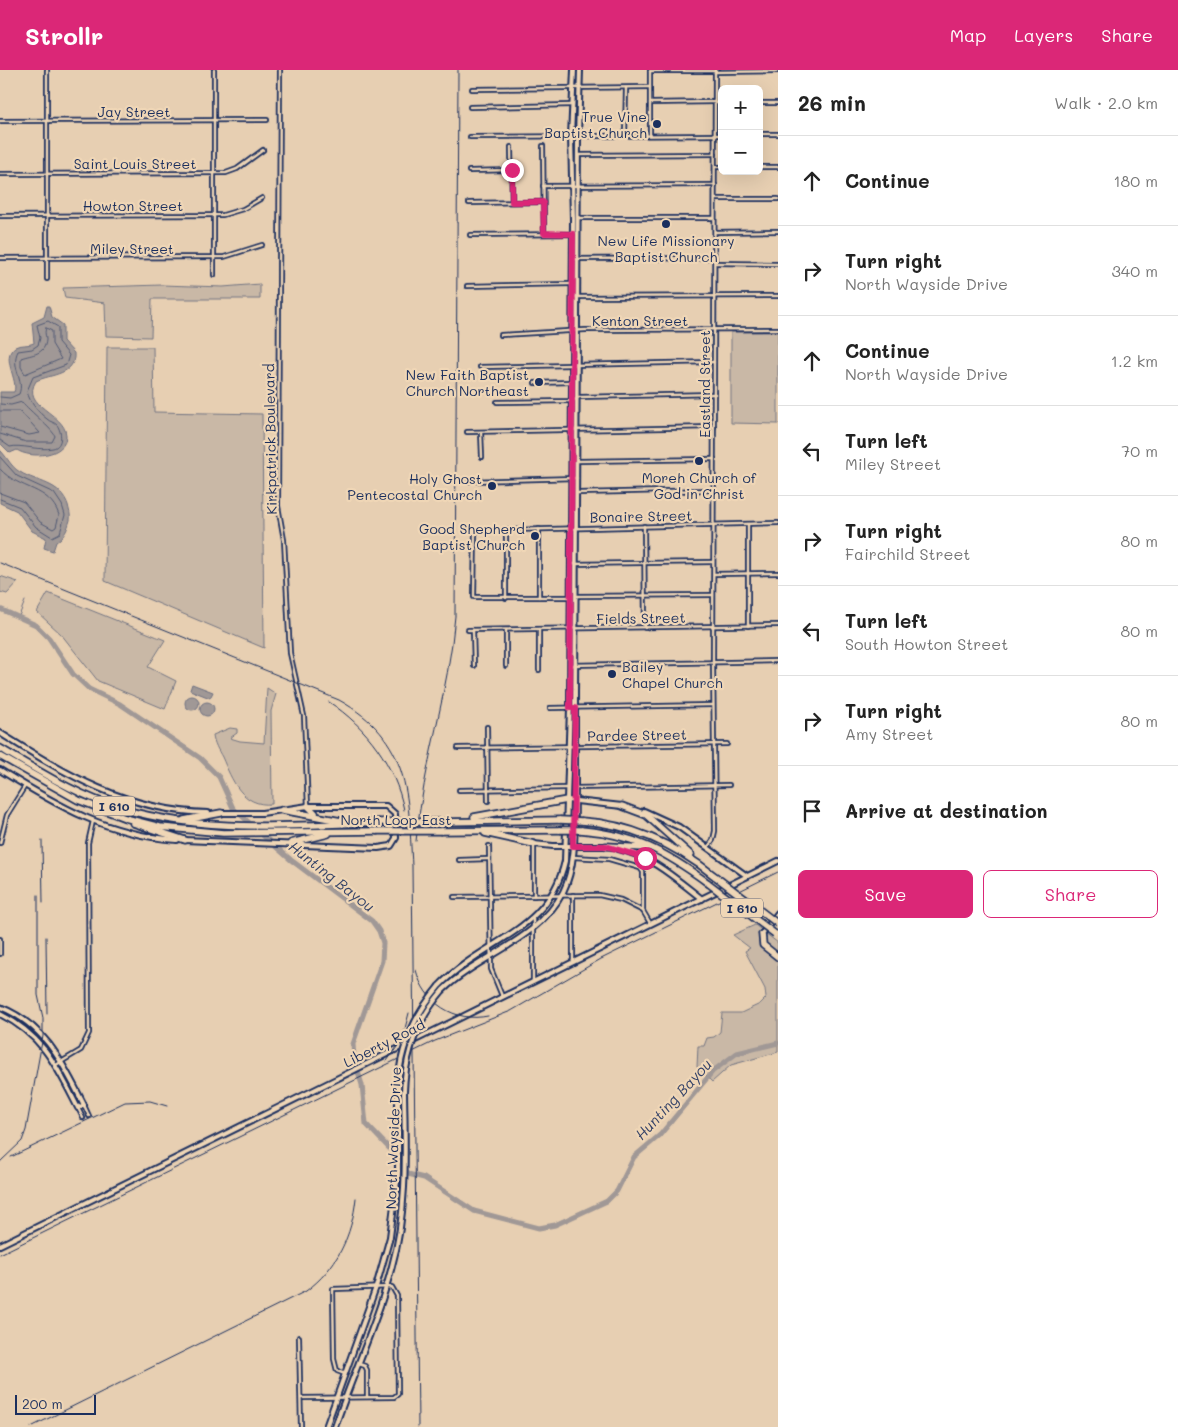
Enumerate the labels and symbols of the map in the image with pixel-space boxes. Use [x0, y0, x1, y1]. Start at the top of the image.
street label: Jay Street [98, 102, 170, 121]
place label: True Vine Baptist Church [544, 107, 647, 142]
marker: True Vine Baptist Church [651, 118, 663, 130]
street label: Saint Louis Street [74, 154, 196, 173]
route end [501, 159, 524, 182]
street label: Howton Street [83, 196, 183, 215]
marker: New Life Missionary Baptist Church [660, 218, 672, 230]
place label: New Life Missionary Baptist Church [597, 231, 735, 266]
street label: Miley Street [90, 239, 174, 258]
street label: Kenton Street [592, 311, 688, 330]
street label: Eastland Street [695, 330, 714, 438]
street label: Kirkpatrick Boulevard [259, 363, 281, 515]
place label: New Faith Baptist Church Northeast [406, 365, 529, 400]
marker: New Faith Baptist Church Northeast [533, 376, 545, 388]
marker: Moreh Church of God in Christ [693, 455, 705, 467]
place label: Moreh Church of God in Christ [642, 468, 757, 503]
place label: Holy Ghost Pentecostal Church [347, 469, 482, 504]
marker: Holy Ghost Pentecostal Church [486, 480, 498, 492]
street label: Bonaire Street [590, 506, 692, 526]
place label: Good Shepherd Baptist Church [419, 519, 525, 554]
marker: Good Shepherd Baptist Church [529, 530, 541, 542]
street label: Fields Street [596, 608, 686, 628]
place label: Bailey Chapel Church [622, 657, 723, 692]
marker: Bailey Chapel Church [606, 668, 618, 680]
street label: Pardee Street [587, 725, 687, 745]
road number: I 610 [93, 796, 135, 816]
street label: North Loop East [341, 810, 452, 829]
water label: Hunting Bayou [285, 836, 379, 916]
route start [634, 847, 657, 870]
road number: I 610 [721, 898, 763, 918]
street label: Liberty Road [340, 1014, 428, 1072]
water label: Hunting Bayou [630, 1054, 716, 1144]
street label: North Wayside Drive [381, 1066, 405, 1210]
scale bar [15, 1392, 96, 1415]

